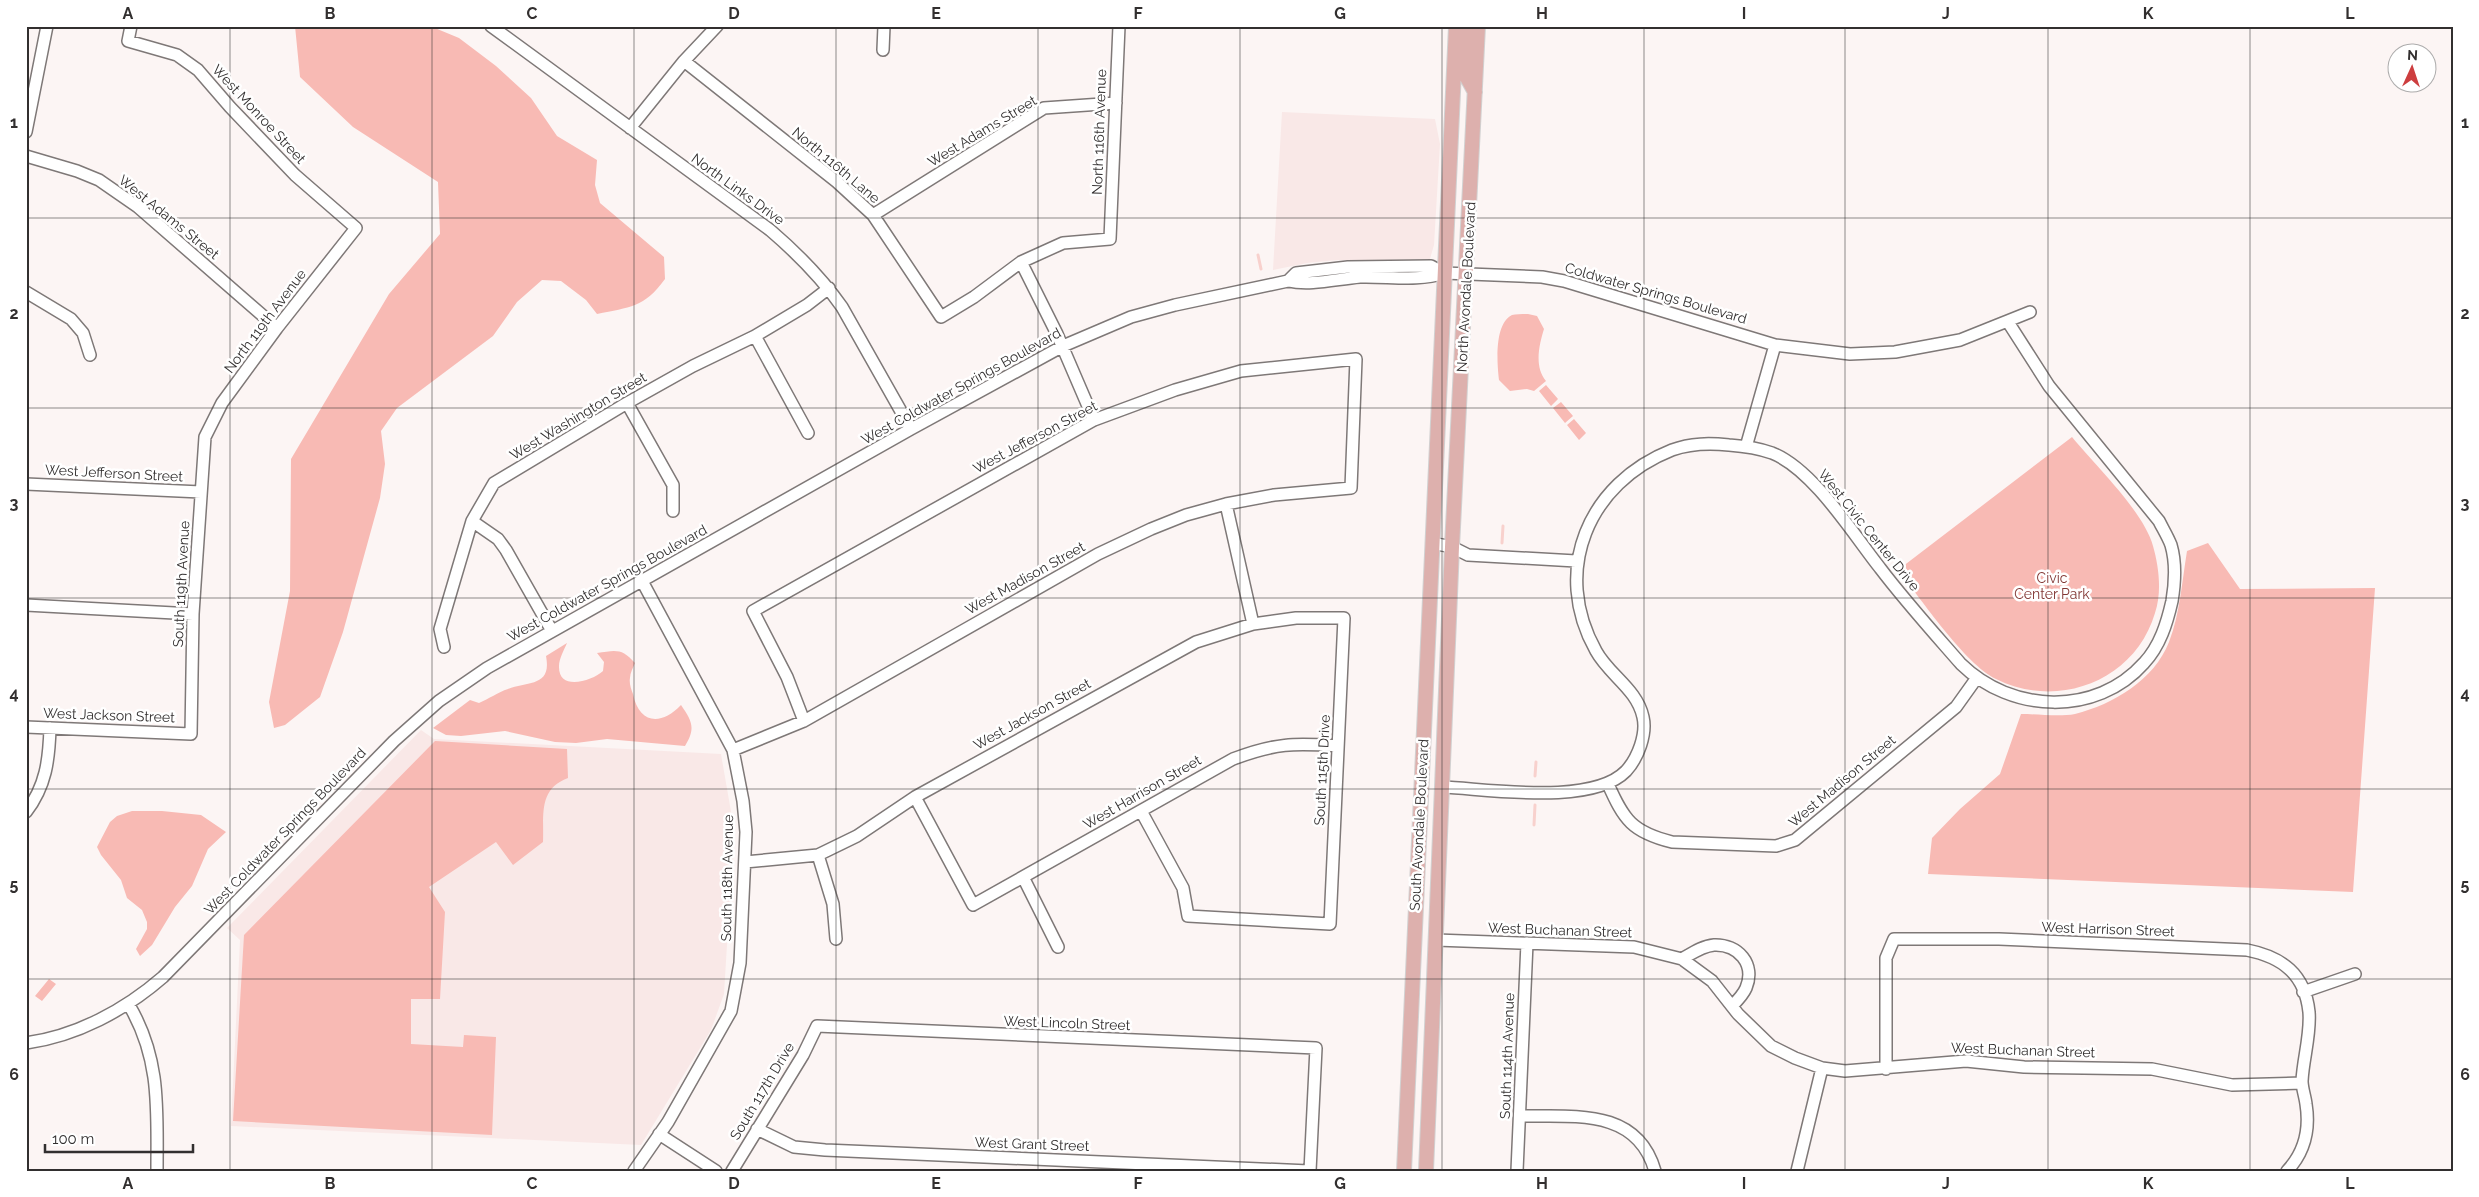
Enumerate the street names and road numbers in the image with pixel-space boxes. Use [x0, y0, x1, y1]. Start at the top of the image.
street label: West Monroe Street [209, 61, 309, 167]
street label: North 116th Avenue [1089, 69, 1109, 195]
street label: West Adams Street [925, 92, 1040, 170]
street label: North 116th Lane [789, 124, 883, 206]
street label: North Links Drive [688, 150, 788, 228]
street label: West Adams Street [116, 172, 223, 262]
street label: North Avondale Boulevard [1454, 201, 1478, 373]
street label: Coldwater Springs Boulevard [1563, 259, 1749, 327]
street label: North 119th Avenue [221, 266, 309, 376]
street label: West Coldwater Springs Boulevard [859, 324, 1063, 448]
street label: West Washington Street [507, 369, 649, 463]
street label: West Jefferson Street [970, 397, 1100, 476]
street label: West Jefferson Street [45, 461, 184, 485]
street label: West Civic Center Drive [1815, 466, 1923, 594]
street label: South 119th Avenue [170, 520, 192, 648]
street label: West Coldwater Springs Boulevard [505, 521, 709, 645]
street label: West Madison Street [962, 538, 1088, 618]
street label: West Jackson Street [971, 675, 1094, 753]
street label: West Jackson Street [43, 705, 175, 725]
street label: South 115th Drive [1311, 714, 1333, 826]
street label: West Madison Street [1785, 732, 1899, 830]
street label: South Avondale Boulevard [1407, 739, 1431, 911]
street label: West Coldwater Springs Boulevard [201, 744, 369, 918]
street label: West Harrison Street [1080, 752, 1204, 832]
street label: South 118th Avenue [718, 814, 736, 942]
street label: West Buchanan Street [1488, 919, 1633, 941]
street label: West Harrison Street [2041, 919, 2175, 939]
street label: South 114th Avenue [1497, 993, 1517, 1119]
street label: West Lincoln Street [1003, 1013, 1131, 1033]
street label: South 117th Drive [727, 1039, 797, 1143]
street label: West Buchanan Street [1951, 1039, 2096, 1061]
street label: West Grant Street [974, 1134, 1090, 1154]

